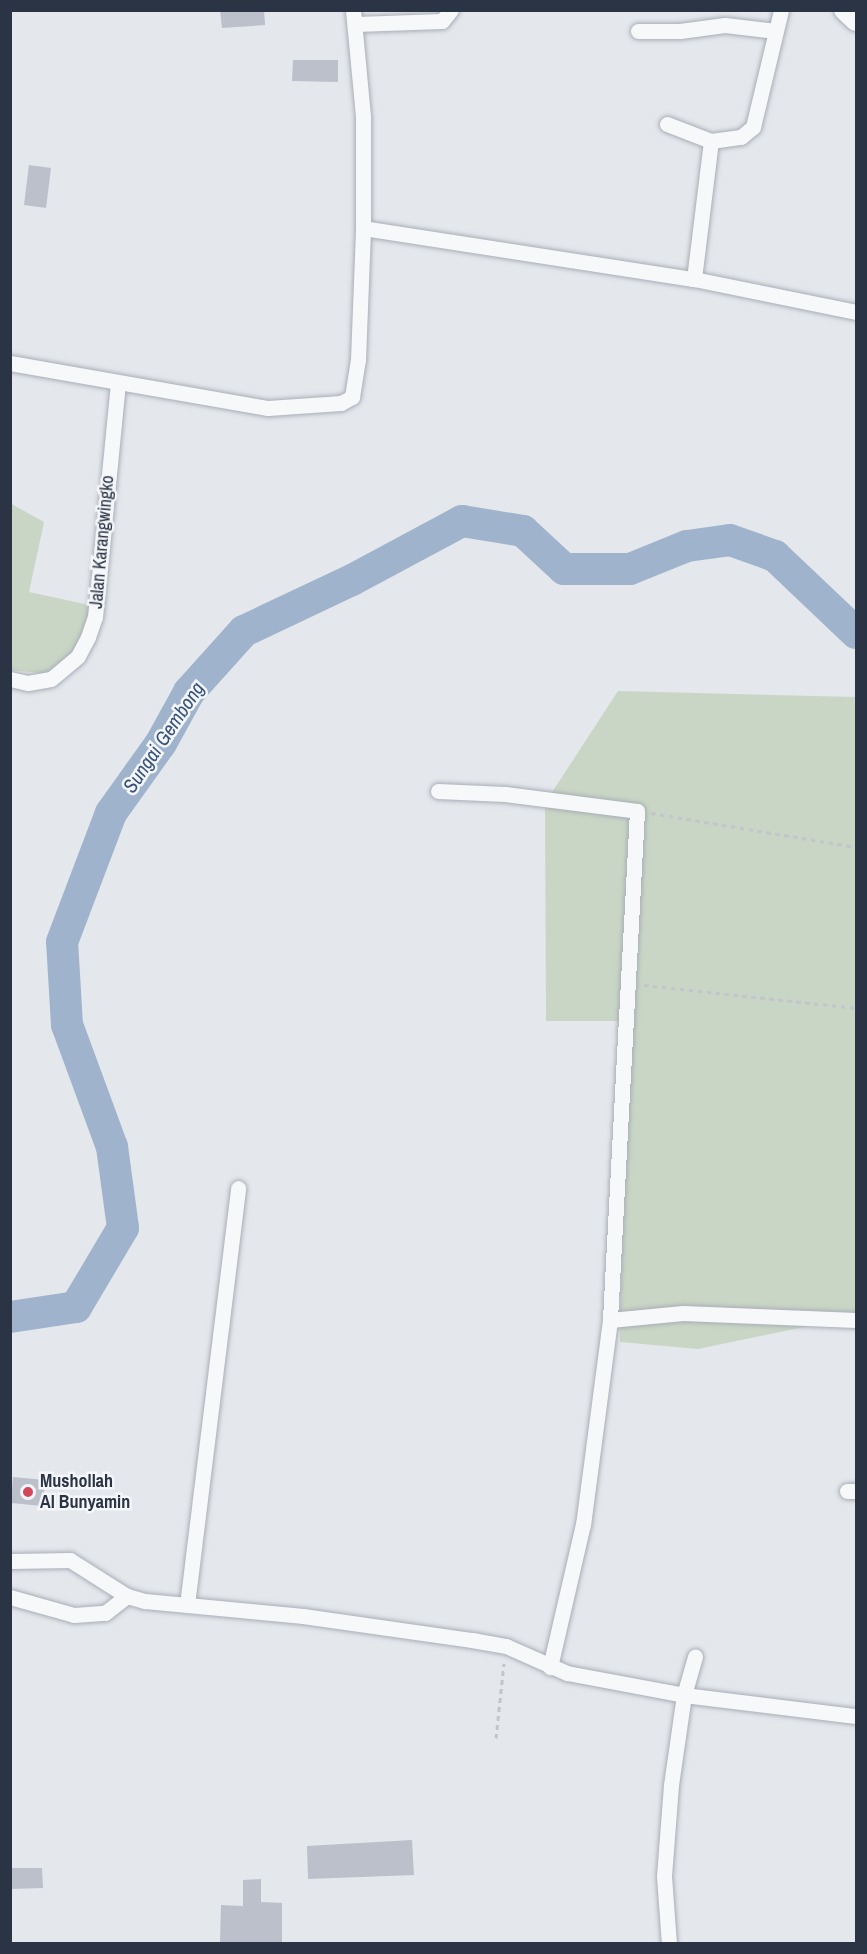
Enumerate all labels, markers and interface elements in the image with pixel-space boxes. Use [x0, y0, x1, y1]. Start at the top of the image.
street label: Jalan Karangwingko [85, 474, 119, 610]
water label: Sungai Gembong [117, 677, 209, 797]
place label: Mushollah Al Bunyamin [40, 1471, 130, 1514]
marker: Mushollah Al Bunyamin [21, 1485, 35, 1499]

